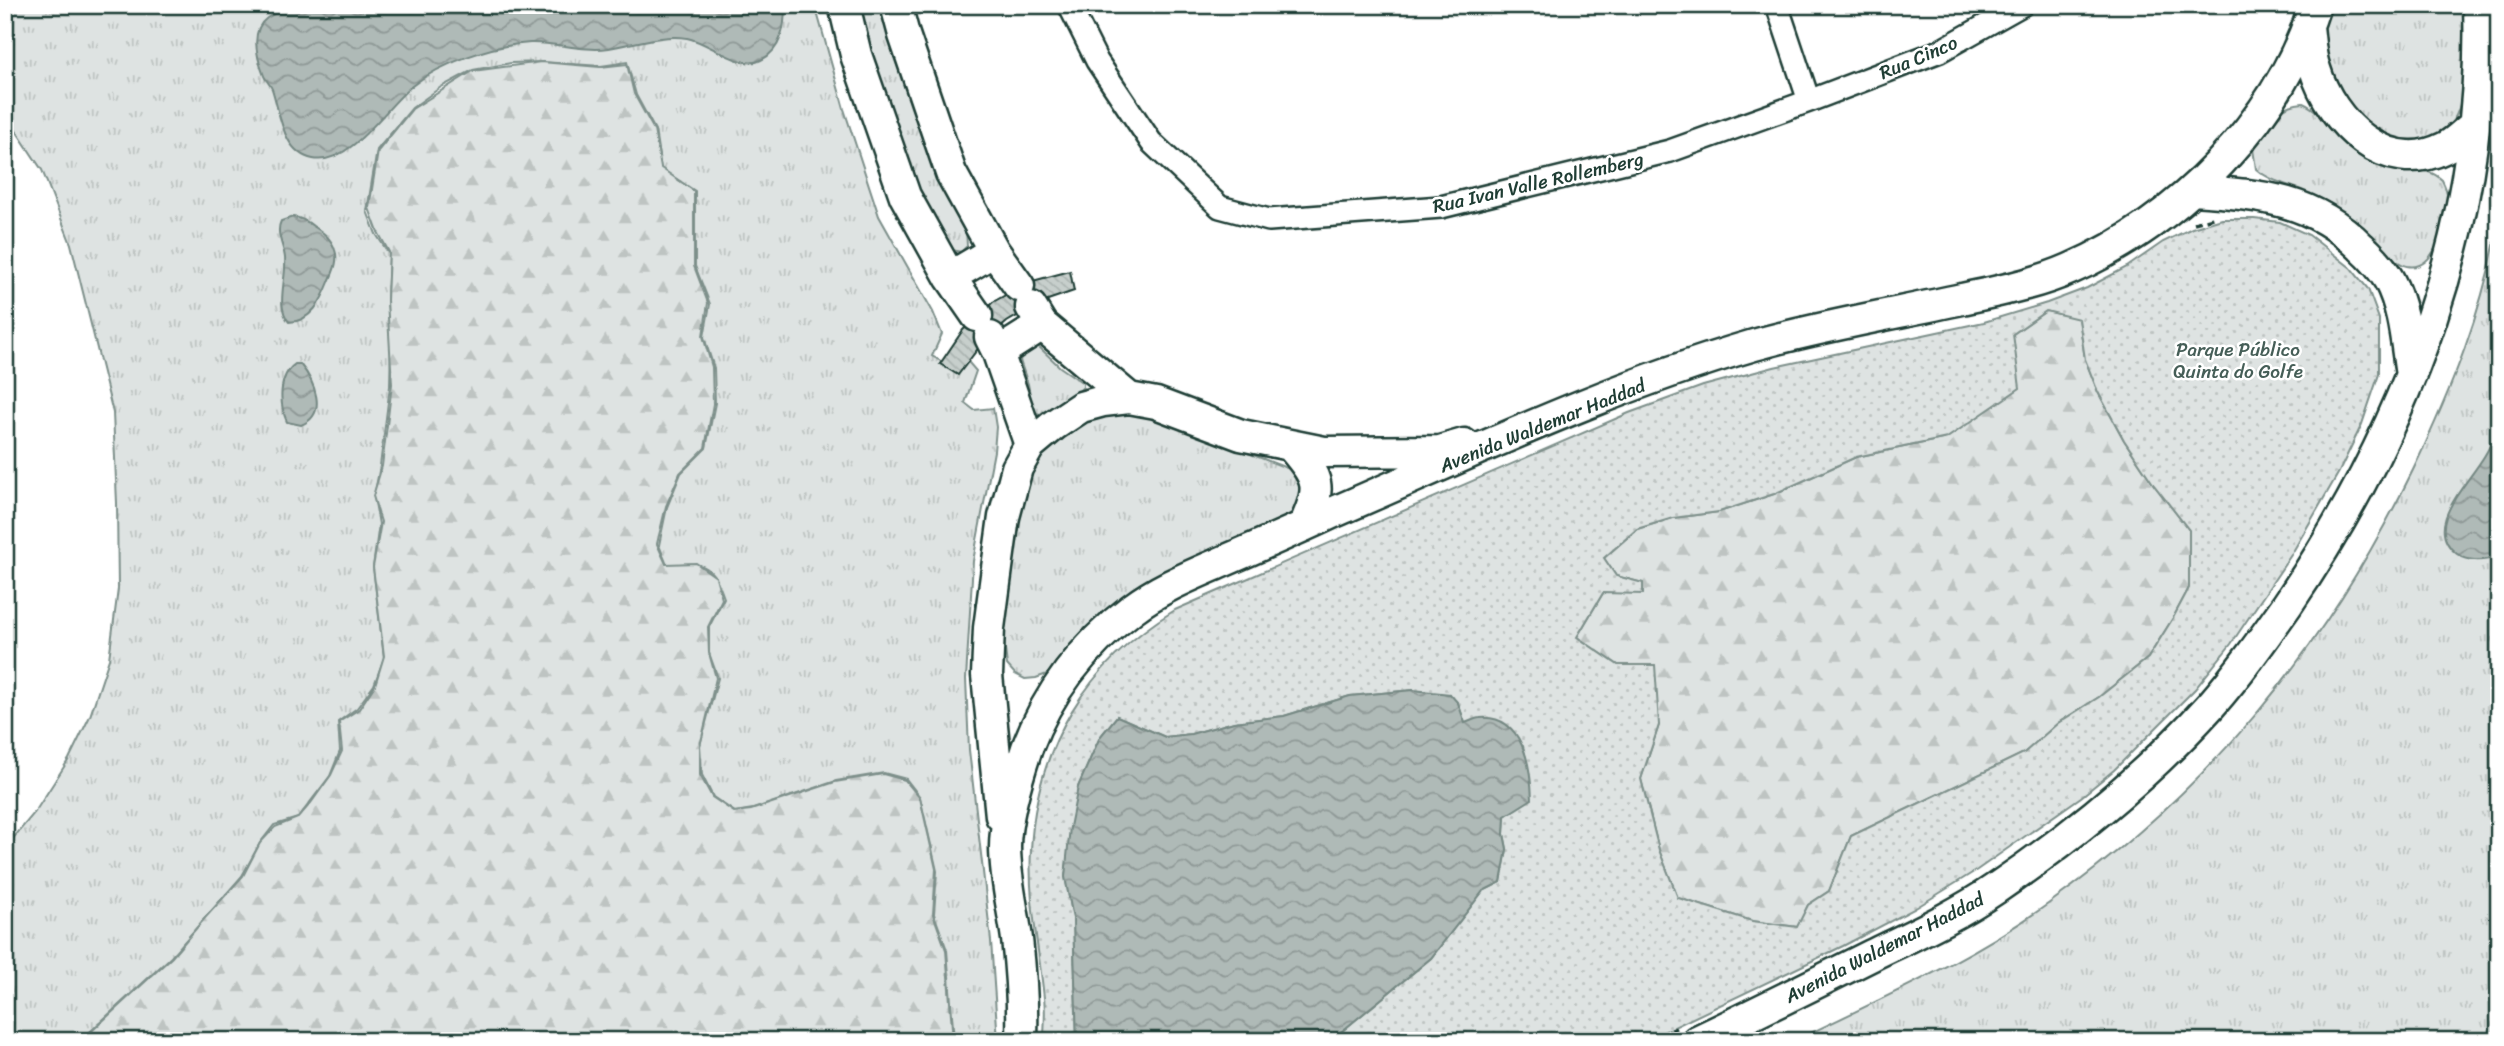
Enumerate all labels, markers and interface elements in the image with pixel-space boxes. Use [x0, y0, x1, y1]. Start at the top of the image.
street label: Rua Cinco [1874, 26, 1963, 89]
street label: Rua Ivan Valle Rollemberg [1429, 142, 1647, 223]
park label: Parque Público Quinta do Golfe [2173, 333, 2303, 388]
street label: Avenida Waldemar Haddad [1433, 368, 1652, 482]
street label: Avenida Waldemar Haddad [1778, 882, 1991, 1013]

